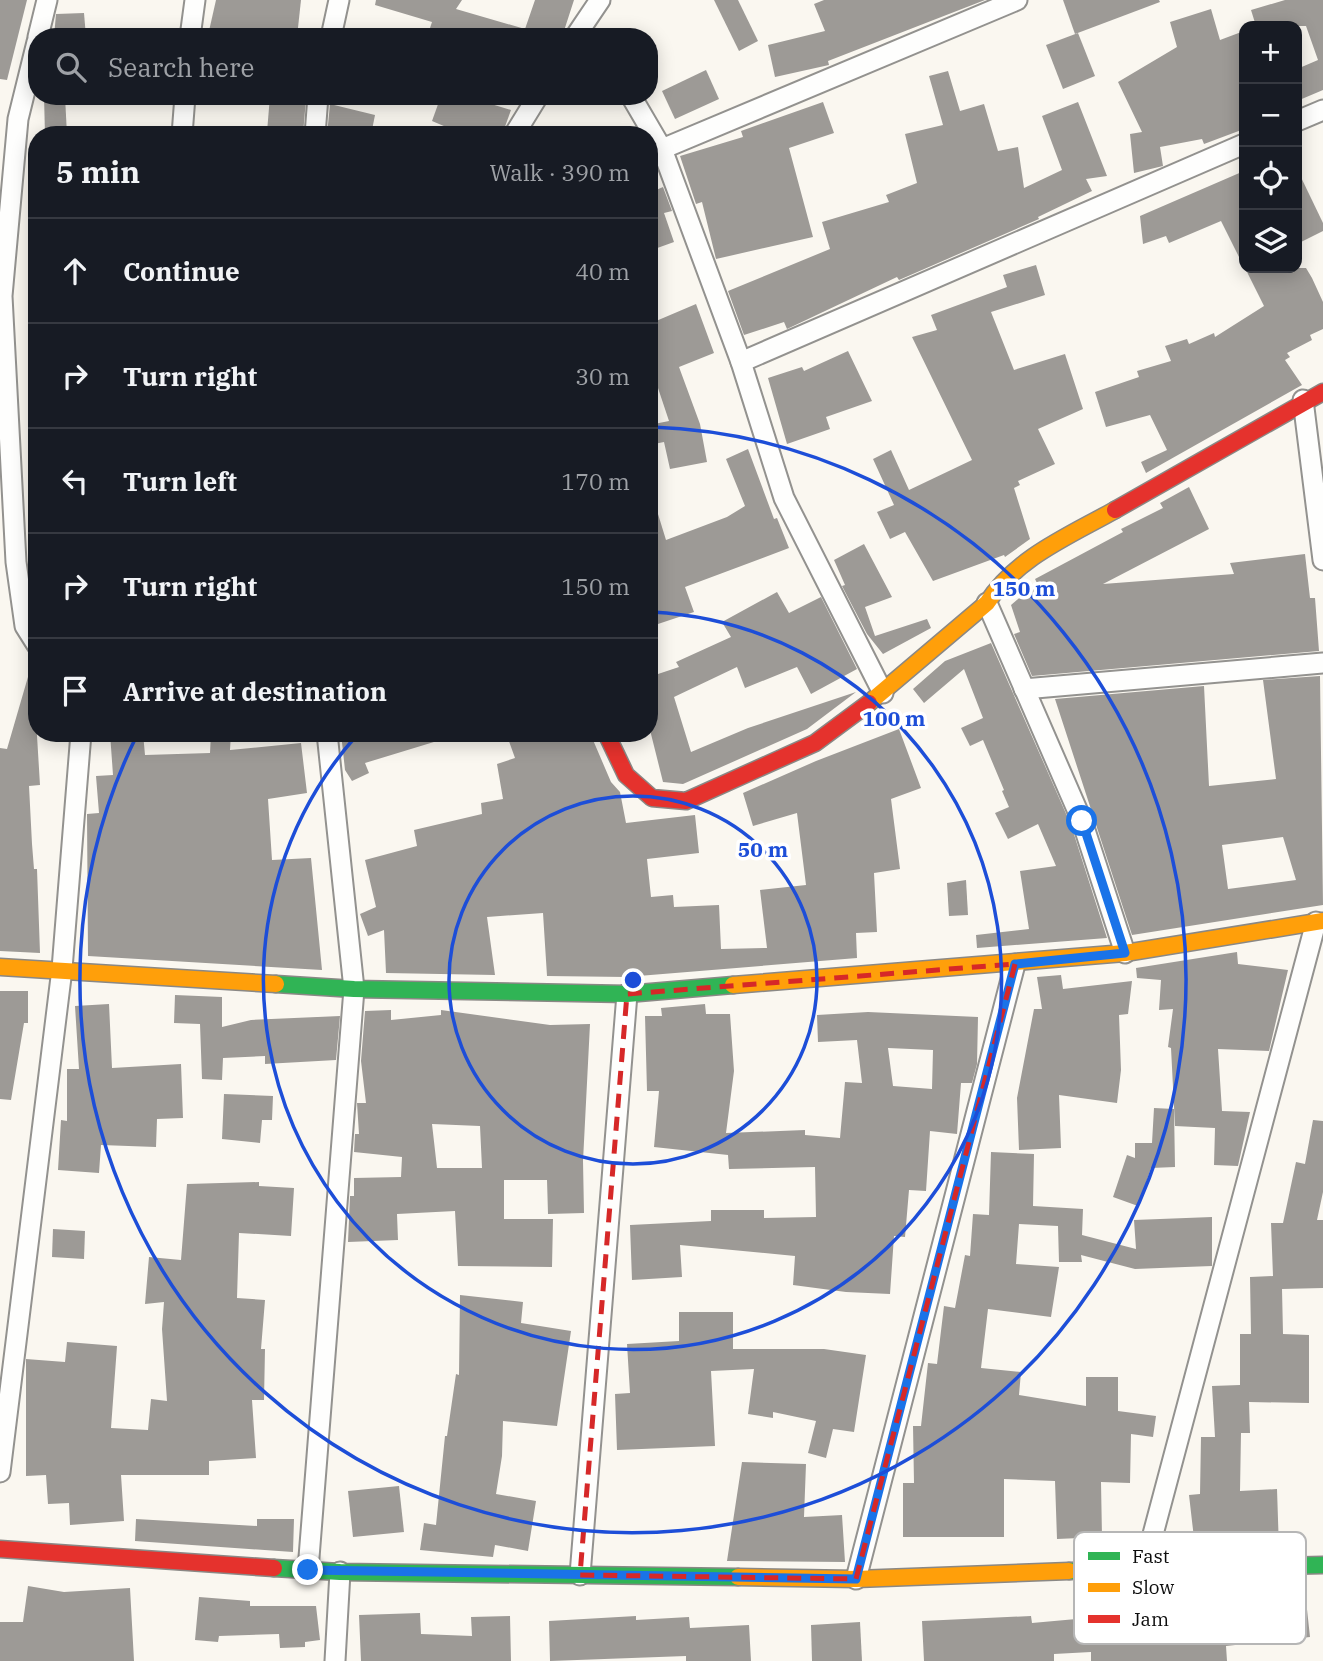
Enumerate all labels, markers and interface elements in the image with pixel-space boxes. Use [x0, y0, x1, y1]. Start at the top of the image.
map controls [1239, 21, 1302, 273]
button: + [1239, 21, 1302, 84]
search box [28, 28, 658, 105]
icon: search [52, 48, 90, 86]
text: Search here [108, 50, 254, 84]
button: − [1239, 84, 1302, 147]
button: locate [1239, 147, 1302, 210]
text: 5 min [56, 152, 140, 191]
text: Walk · 390 m [489, 157, 630, 187]
button: layers [1239, 210, 1302, 273]
icon: ahead [56, 252, 94, 290]
text: Continue [123, 254, 240, 288]
text: 40 m [575, 256, 630, 286]
icon: right [56, 357, 94, 395]
text: Turn right [123, 359, 257, 393]
text: 30 m [575, 361, 630, 391]
icon: left [56, 462, 94, 500]
text: Turn left [123, 464, 237, 498]
text: 170 m [561, 466, 630, 496]
icon: right [56, 567, 94, 605]
text: Turn right [123, 569, 257, 603]
text: 150 m [561, 571, 630, 601]
text: 150 m [992, 574, 1056, 602]
icon: arrive [56, 672, 94, 710]
text: Arrive at destination [123, 674, 387, 708]
text: 100 m [862, 704, 926, 732]
route start [1066, 805, 1097, 836]
text: 50 m [738, 835, 788, 863]
centre of rings [621, 968, 645, 992]
legend [1074, 1532, 1306, 1644]
text: Fast [1132, 1544, 1170, 1568]
route end [292, 1554, 323, 1585]
text: Slow [1132, 1575, 1174, 1599]
text: Jam [1132, 1607, 1169, 1631]

